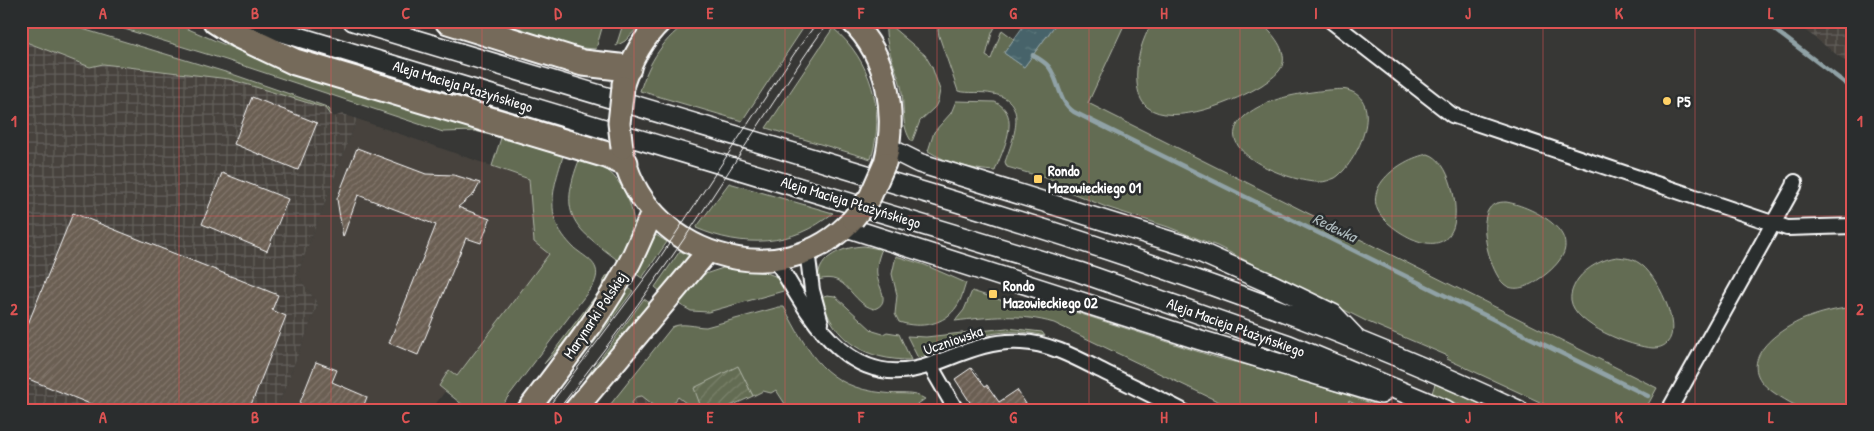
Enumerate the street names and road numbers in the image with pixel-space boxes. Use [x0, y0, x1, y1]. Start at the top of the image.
street label: Aleja Macieja Płażyńskiego [390, 55, 536, 117]
street label: Aleja Macieja Płażyńskiego [778, 171, 924, 233]
street label: Marynarki Polskiej [558, 267, 632, 363]
street label: Aleja Macieja Płażyńskiego [1164, 292, 1308, 362]
street label: Uczniowska [920, 320, 986, 360]

